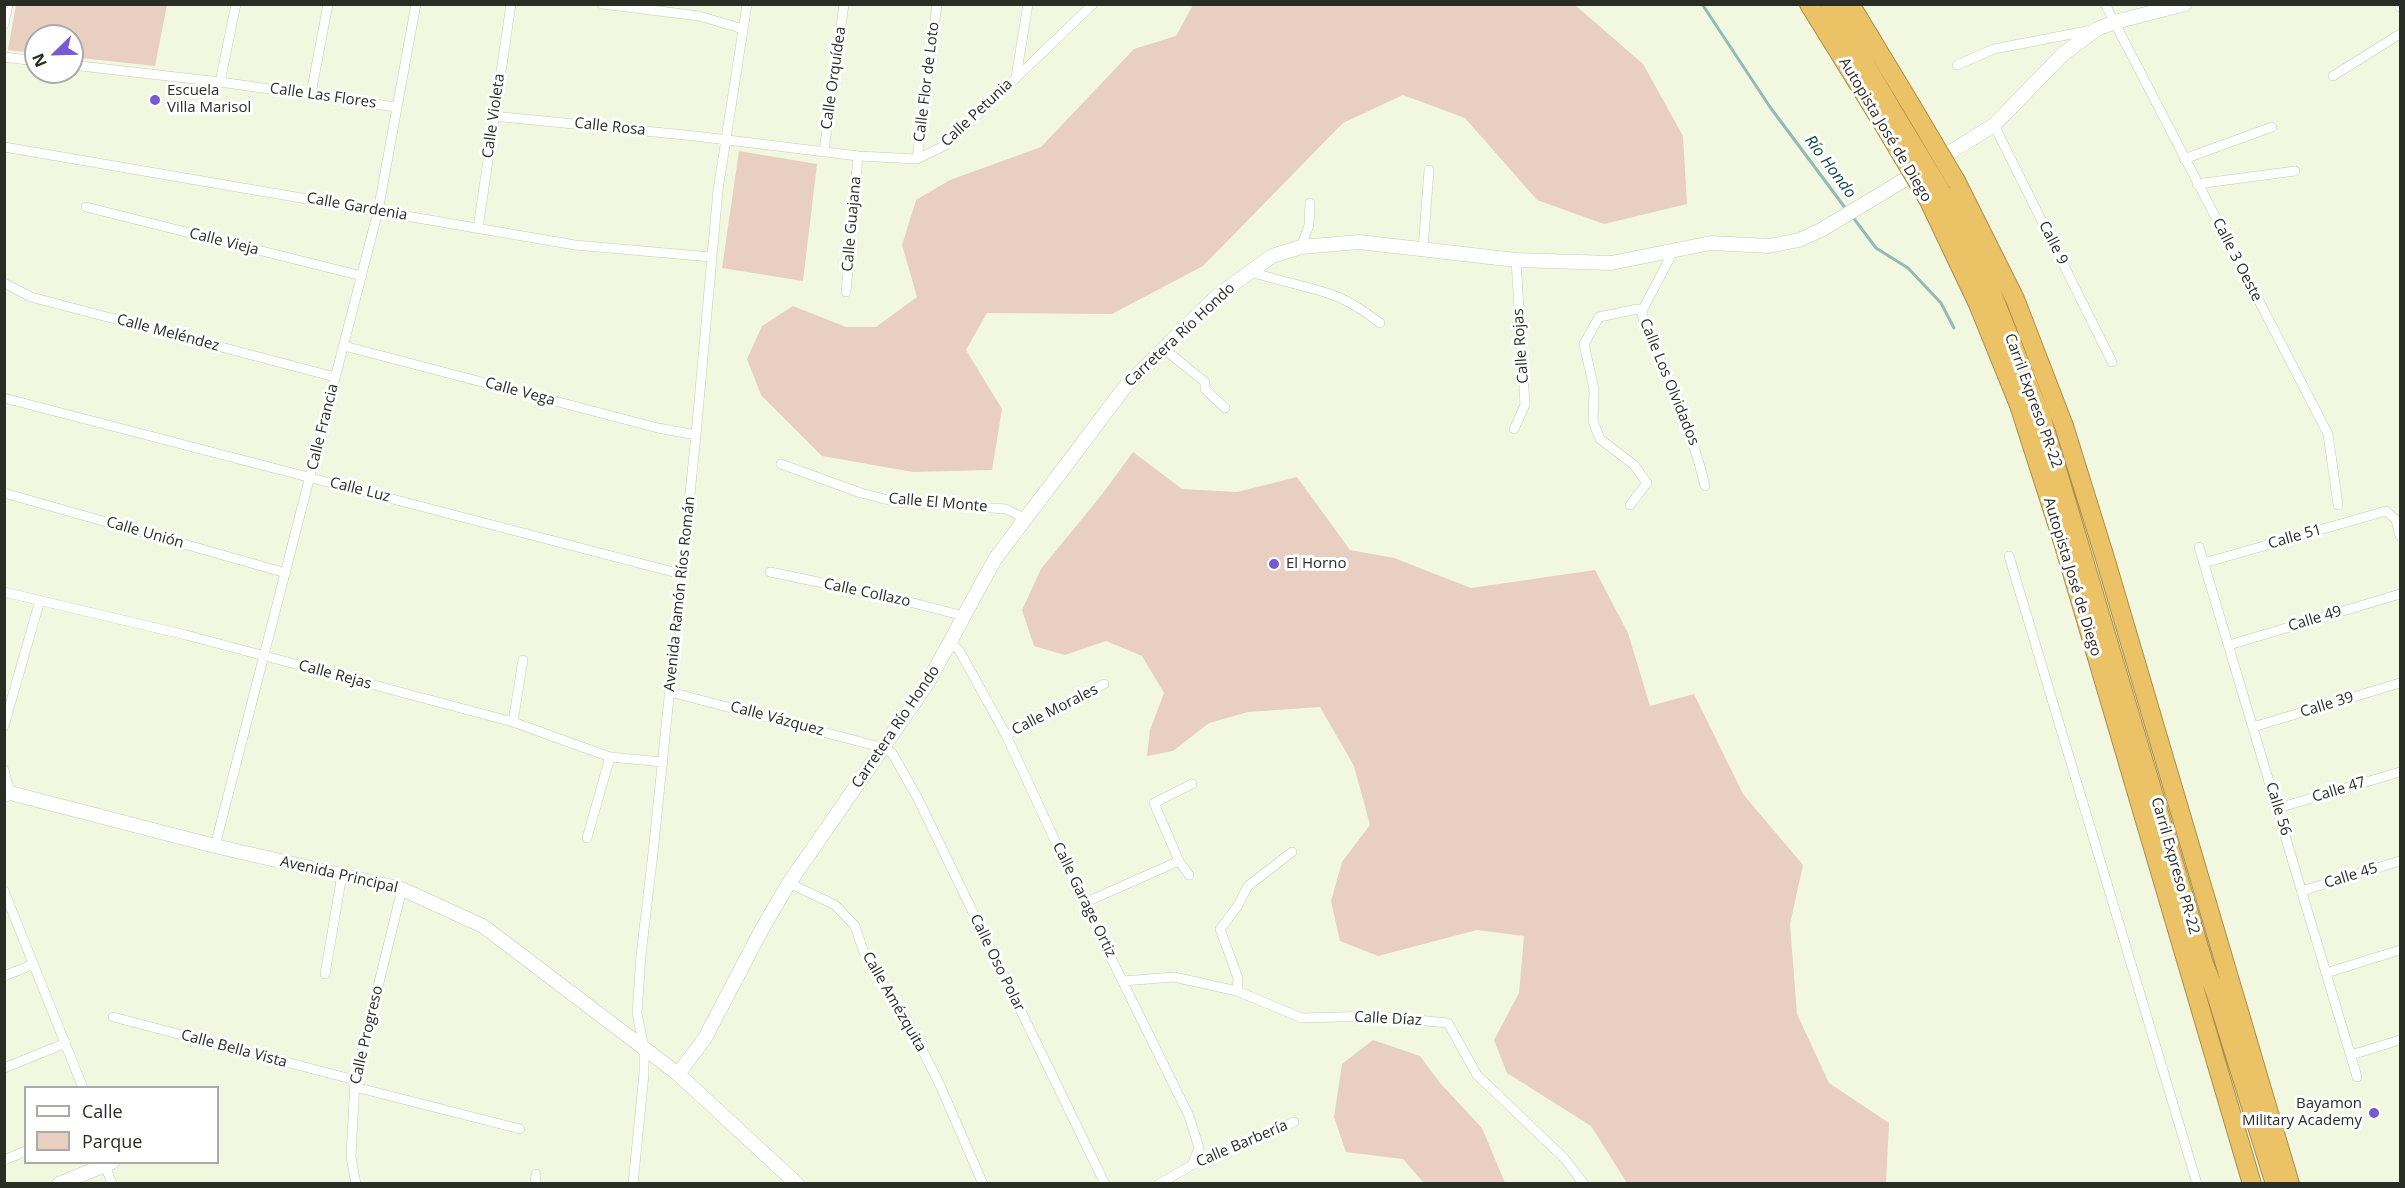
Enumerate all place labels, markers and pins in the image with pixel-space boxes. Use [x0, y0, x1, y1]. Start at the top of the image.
place label: Escuela Villa Marisol [167, 82, 251, 117]
marker: Escuela Villa Marisol [148, 93, 162, 107]
place label: El Horno [1286, 555, 1346, 573]
marker: El Horno [1267, 557, 1281, 571]
place label: Bayamon Military Academy [2242, 1095, 2362, 1130]
marker: Bayamon Military Academy [2367, 1106, 2381, 1120]

